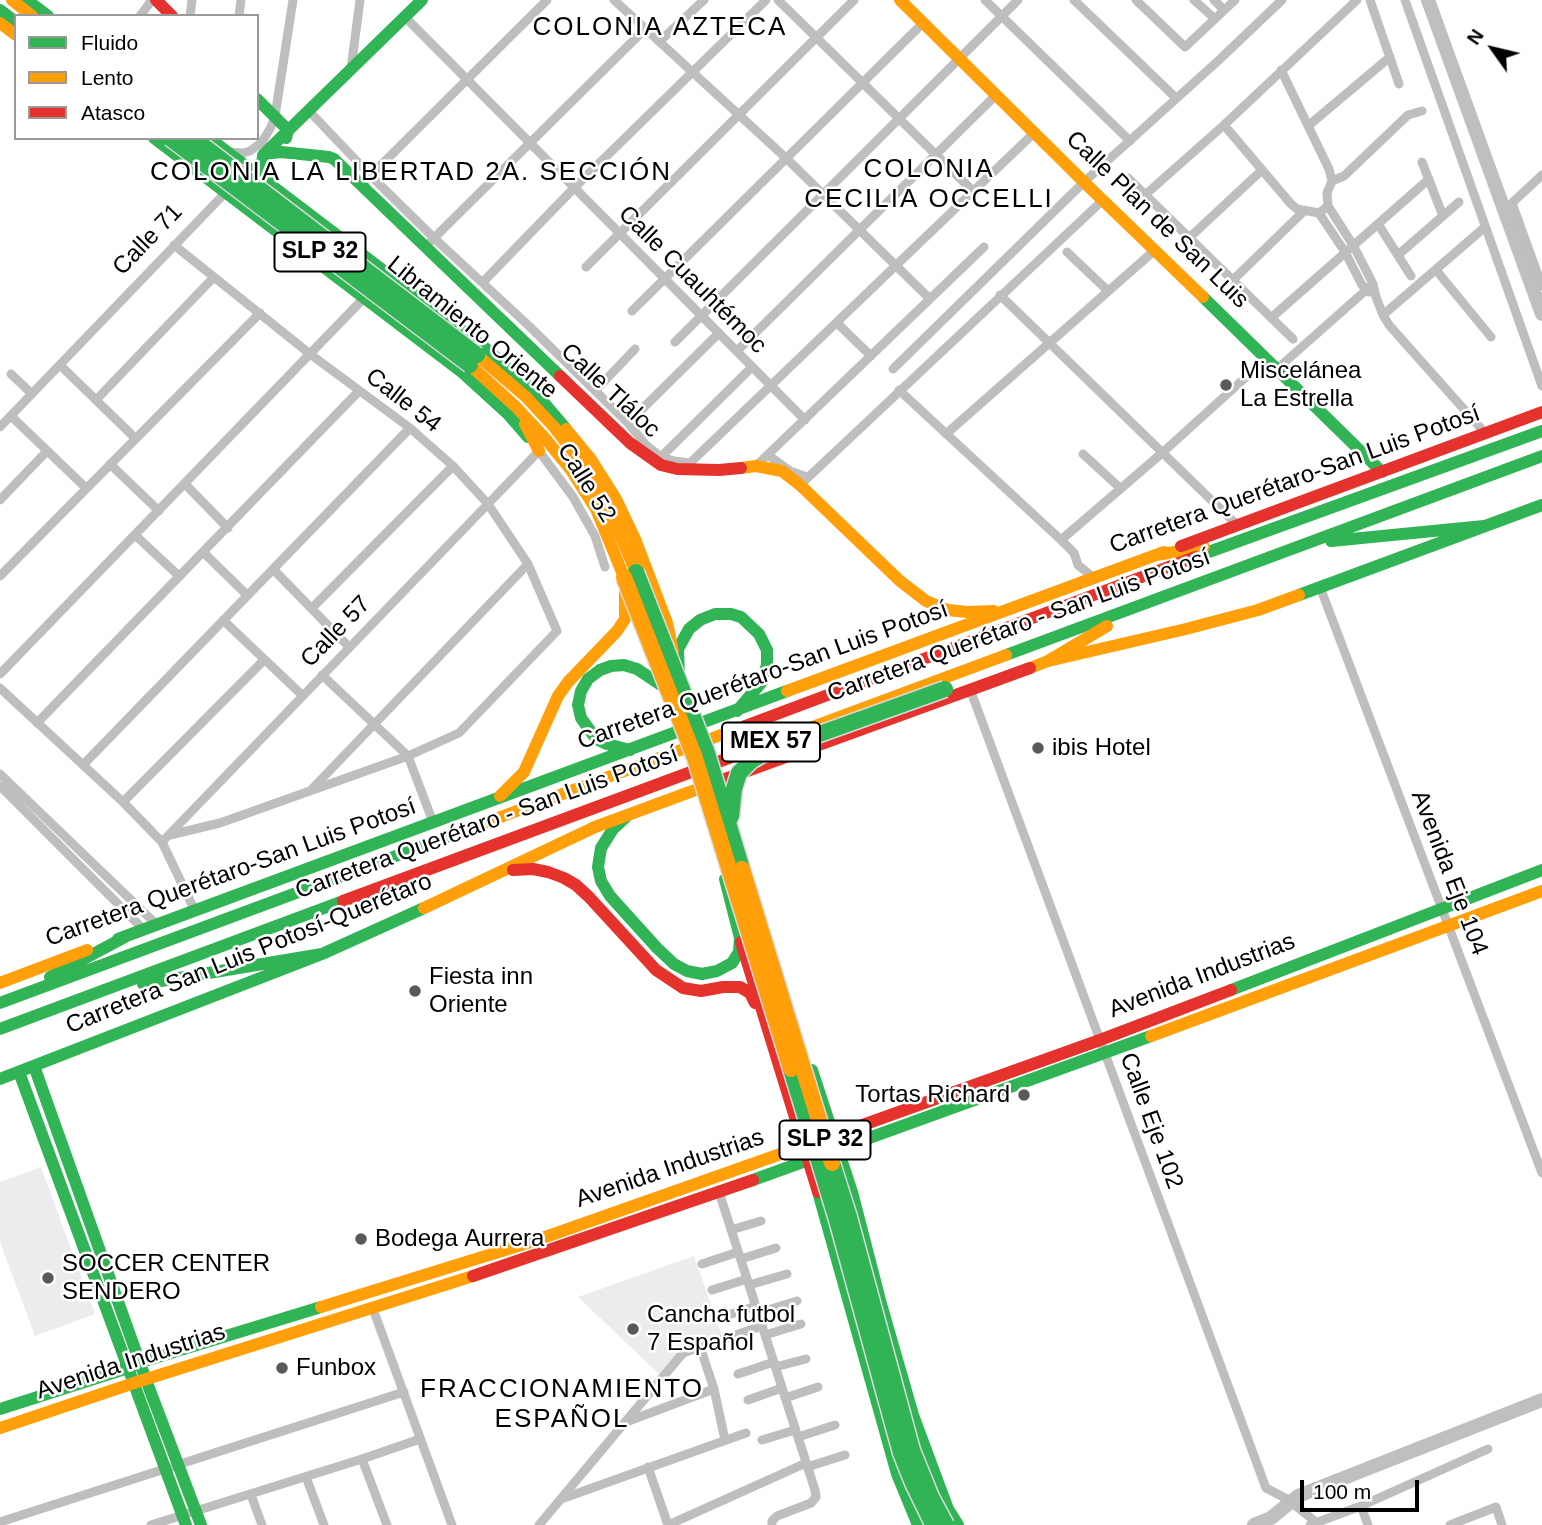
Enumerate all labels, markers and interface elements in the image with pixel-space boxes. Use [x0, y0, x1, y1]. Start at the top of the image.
district label: COLONIA AZTECA [534, 12, 786, 44]
legend [14, 14, 259, 140]
north arrow [1458, 14, 1528, 84]
text: N [1463, 25, 1488, 49]
text: Fluido [81, 31, 138, 54]
text: Lento [81, 66, 134, 89]
text: Atasco [81, 101, 145, 124]
street label: Calle Plan de San Luis [1060, 125, 1254, 315]
district label: COLONIA CECILIA OCCELLI [806, 154, 1052, 216]
district label: COLONIA LA LIBERTAD 2A. SECCIÓN [154, 157, 668, 189]
street label: Calle 71 [107, 198, 189, 282]
street label: Calle Cuauhtémoc [612, 200, 772, 360]
road number: SLP 32 [274, 232, 366, 272]
street label: Libramiento Oriente [381, 250, 563, 406]
street label: Calle Tláloc [554, 338, 666, 444]
place label: Miscelánea La Estrella [1240, 357, 1361, 413]
street label: Calle 54 [359, 363, 447, 439]
marker: Miscelánea La Estrella [1218, 377, 1234, 393]
street label: Carretera Querétaro-San Luis Potosí [1106, 399, 1484, 561]
street label: Calle 52 [550, 438, 622, 528]
street label: Carretera Querétaro - San Luis Potosí [824, 543, 1214, 709]
street label: Calle 57 [295, 590, 377, 674]
street label: Carretera Querétaro-San Luis Potosí [574, 595, 952, 757]
road number: MEX 57 [722, 722, 820, 762]
place label: ibis Hotel [1052, 734, 1151, 762]
street label: Carretera Querétaro - San Luis Potosí [292, 740, 682, 906]
marker: ibis Hotel [1030, 740, 1046, 756]
street label: Avenida Eje 104 [1404, 786, 1494, 960]
street label: Carretera Querétaro-San Luis Potosí [42, 792, 420, 954]
street label: Carretera San Luis Potosí-Querétaro [62, 867, 436, 1041]
street label: Avenida Industrias [1105, 927, 1299, 1025]
place label: Fiesta inn Oriente [429, 963, 533, 1019]
marker: Fiesta inn Oriente [407, 983, 423, 999]
street label: Calle Eje 102 [1113, 1049, 1189, 1193]
place label: Tortas Richard [855, 1081, 1010, 1109]
marker: Tortas Richard [1016, 1087, 1032, 1103]
road number: SLP 32 [780, 1120, 870, 1160]
street label: Avenida Industrias [572, 1123, 768, 1215]
place label: Bodega Aurrera [375, 1225, 544, 1253]
marker: Bodega Aurrera [353, 1231, 369, 1247]
place label: SOCCER CENTER SENDERO [62, 1250, 270, 1306]
marker: SOCCER CENTER SENDERO [40, 1270, 56, 1286]
place label: Cancha futbol 7 Español [647, 1301, 795, 1357]
street label: Avenida Industrias [33, 1318, 229, 1406]
marker: Cancha futbol 7 Español [625, 1321, 641, 1337]
place label: Funbox [296, 1354, 376, 1382]
marker: Funbox [274, 1360, 290, 1376]
district label: FRACCIONAMIENTO ESPAÑOL [422, 1374, 702, 1436]
scale bar [1304, 1466, 1423, 1510]
text: 100 m [1313, 1480, 1371, 1503]

